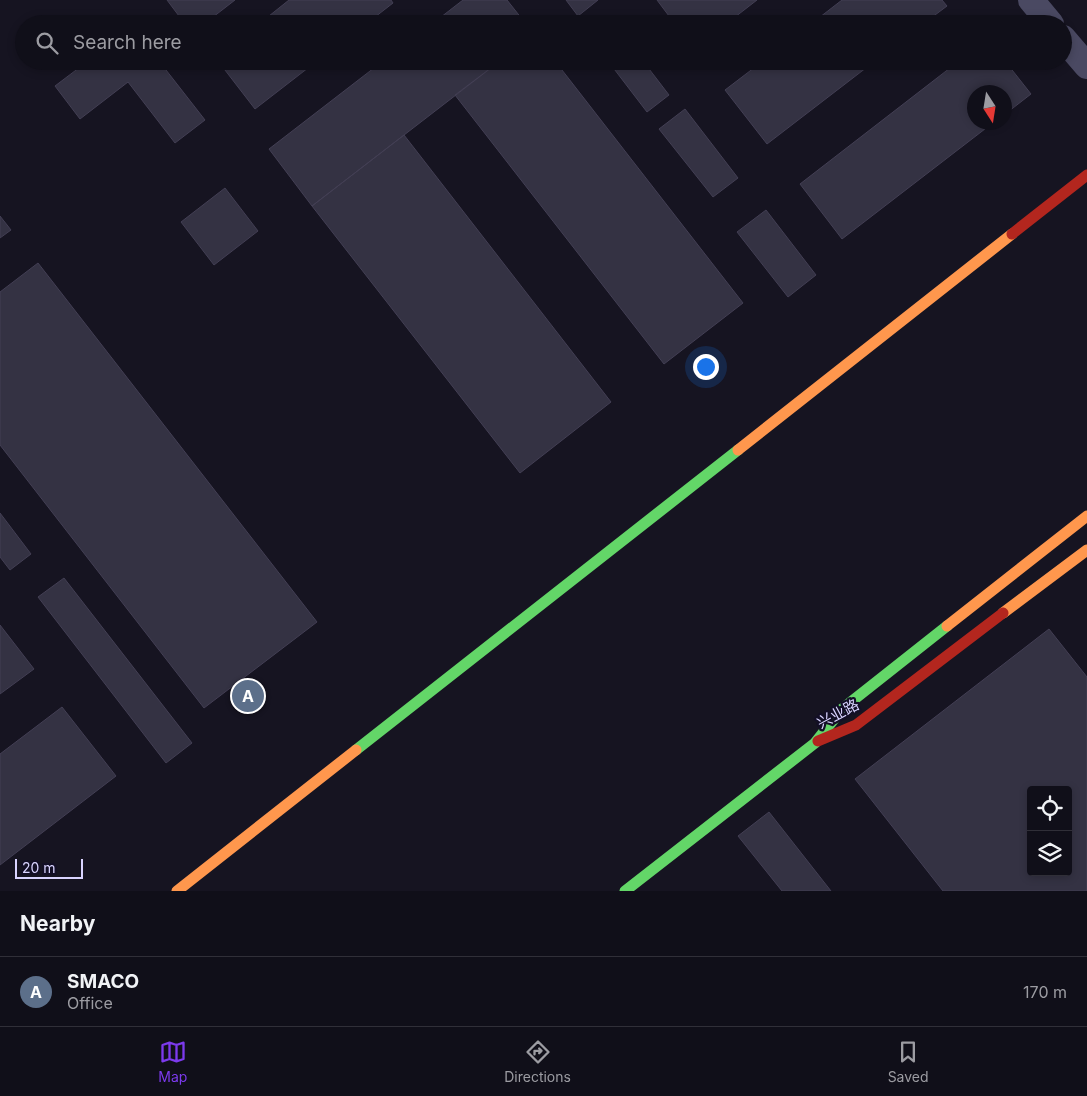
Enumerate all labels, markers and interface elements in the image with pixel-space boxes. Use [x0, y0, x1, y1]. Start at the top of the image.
search box [15, 15, 1072, 70]
icon: search [33, 29, 61, 57]
text: Search here [73, 31, 182, 54]
north arrow [967, 85, 1012, 130]
your location [693, 354, 719, 380]
pin: A [232, 677, 264, 715]
street label: 兴业路 [813, 695, 862, 733]
map controls [1027, 786, 1072, 876]
button: locate [1027, 786, 1072, 831]
button: layers [1027, 831, 1072, 876]
scale bar [15, 856, 82, 879]
text: 20 m [22, 859, 56, 876]
text: Nearby [20, 911, 95, 936]
text: SMACO [67, 970, 139, 993]
text: A [30, 982, 42, 1002]
text: 170 m [1023, 982, 1067, 1002]
text: Office [67, 993, 113, 1013]
tab: Map [158, 1038, 187, 1085]
tab: Directions [504, 1038, 571, 1085]
tab: Saved [888, 1038, 929, 1085]

